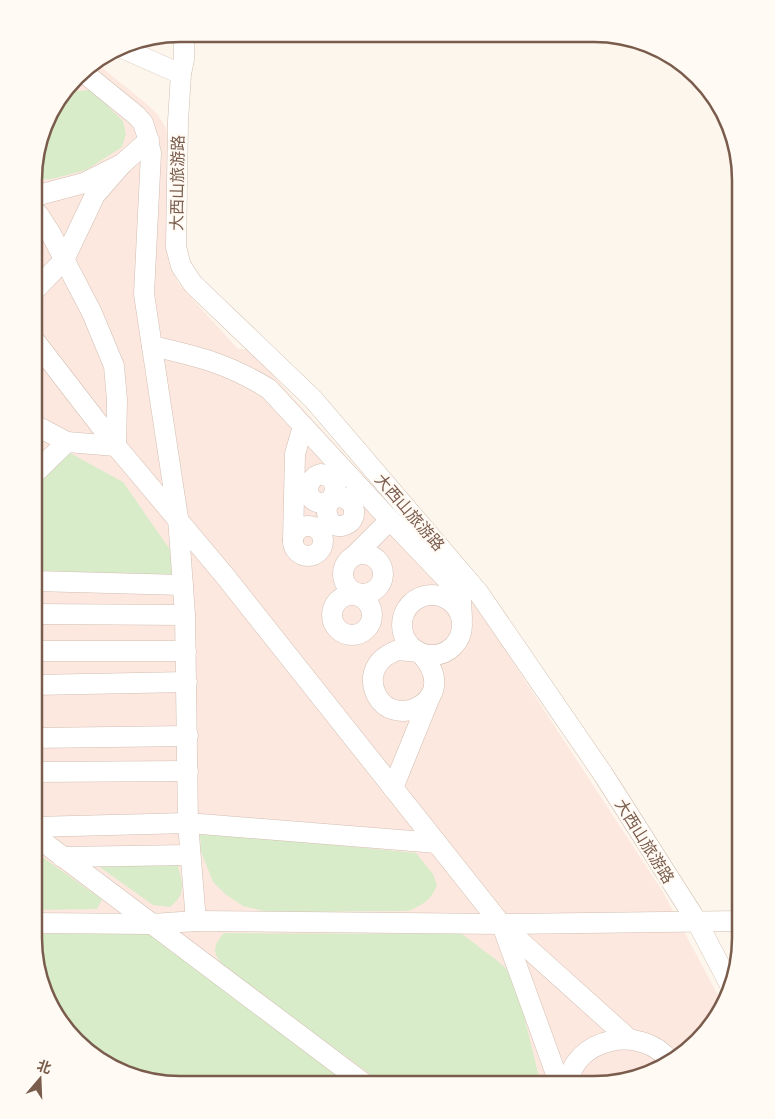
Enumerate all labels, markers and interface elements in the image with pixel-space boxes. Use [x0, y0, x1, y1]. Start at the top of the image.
street label: 大西山旅游路 [167, 135, 188, 231]
street label: 大西山旅游路 [371, 470, 448, 555]
street label: 大西山旅游路 [611, 796, 678, 887]
north arrow [15, 1054, 65, 1104]
text: 北 [35, 1057, 53, 1077]

